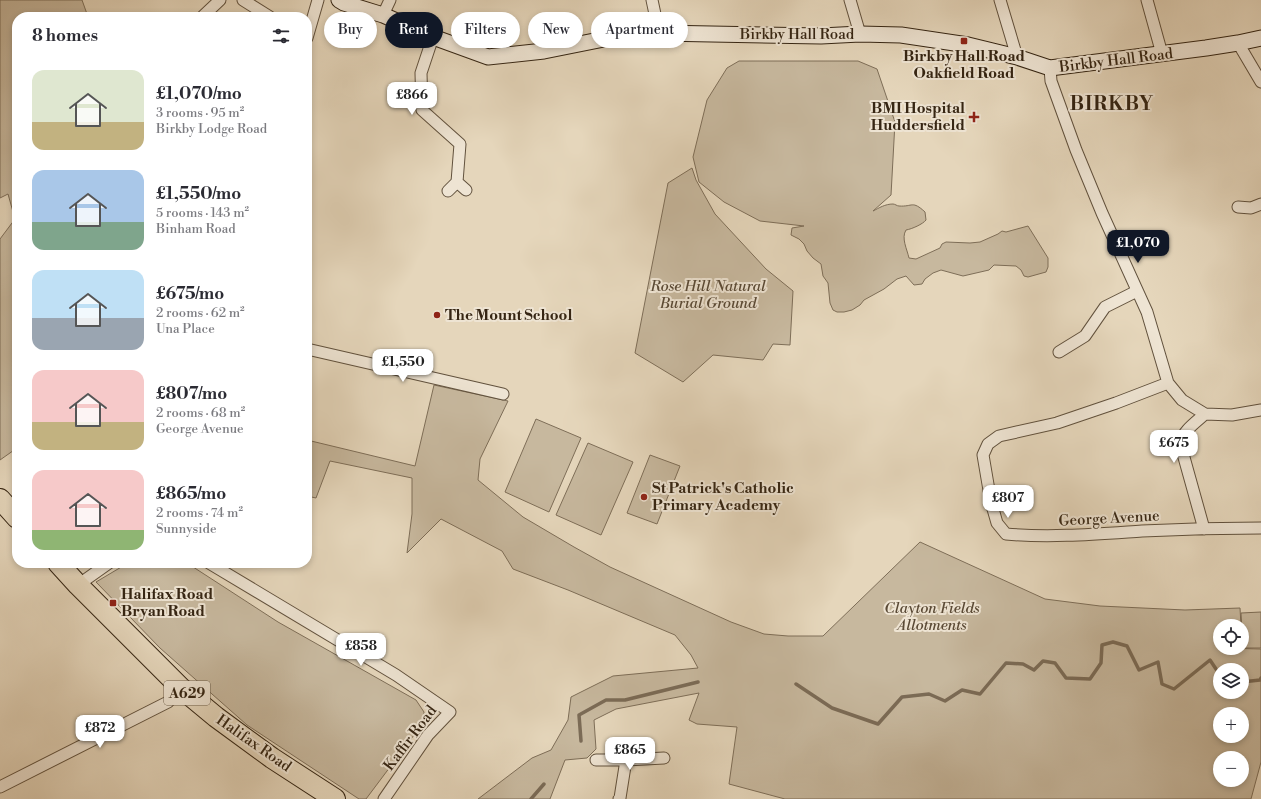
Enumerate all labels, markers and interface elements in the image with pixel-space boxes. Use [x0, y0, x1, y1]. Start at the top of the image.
chip: Buy [324, 12, 377, 48]
chip: Rent [385, 12, 443, 48]
chip: Filters [451, 12, 520, 48]
chip: New [528, 12, 583, 48]
chip: Apartment [591, 12, 688, 48]
text: 8 homes [32, 25, 98, 47]
icon: filters [270, 25, 292, 47]
street label: Birkby Hall Road [739, 25, 855, 44]
marker: Birkby Hall Road Oakfield Road [959, 36, 969, 46]
street label: Birkby Hall Road [1057, 44, 1175, 77]
place label: Birkby Hall Road Oakfield Road [903, 47, 1026, 83]
pin: £866 [388, 82, 436, 116]
text: £1,070/mo [156, 83, 242, 105]
icon: home [64, 86, 112, 134]
text: £866 [396, 87, 428, 103]
district label: BIRKBY [1070, 92, 1154, 116]
place label: BMI Hospital Huddersfield [871, 99, 966, 135]
text: 3 rooms · 95 m² [156, 105, 244, 121]
marker: BMI Hospital Huddersfield [968, 111, 980, 123]
text: Birkby Lodge Road [156, 121, 267, 137]
text: £1,550/mo [156, 183, 241, 205]
icon: home [64, 186, 112, 234]
text: 5 rooms · 143 m² [156, 205, 249, 221]
text: Binham Road [156, 221, 236, 237]
pin: £1,070 [1105, 230, 1171, 264]
text: £1,070 [1116, 235, 1160, 251]
park label: Rose Hill Natural Burial Ground [649, 277, 766, 313]
text: £675/mo [156, 283, 224, 305]
icon: home [64, 286, 112, 334]
text: 2 rooms · 62 m² [156, 305, 245, 321]
place label: The Mount School [445, 306, 572, 325]
marker: The Mount School [432, 310, 442, 320]
text: Una Place [156, 321, 215, 337]
pin: £1,550 [370, 349, 436, 383]
text: £1,550 [381, 354, 425, 370]
text: £807/mo [156, 383, 227, 405]
icon: home [64, 386, 112, 434]
text: 2 rooms · 68 m² [156, 405, 245, 421]
text: George Avenue [156, 421, 244, 437]
pin: £675 [1150, 430, 1198, 464]
text: £675 [1159, 435, 1189, 451]
place label: St Patrick's Catholic Primary Academy [652, 479, 794, 515]
text: £865/mo [156, 483, 226, 505]
pin: £807 [984, 485, 1032, 519]
icon: home [64, 486, 112, 534]
text: £807 [992, 490, 1024, 506]
marker: St Patrick's Catholic Primary Academy [639, 492, 649, 502]
text: 2 rooms · 74 m² [156, 505, 243, 521]
street label: George Avenue [1058, 506, 1160, 531]
text: Sunnyside [156, 521, 217, 537]
place label: Halifax Road Bryan Road [121, 585, 214, 621]
marker: Halifax Road Bryan Road [108, 598, 118, 608]
park label: Clayton Fields Allotments [884, 599, 980, 635]
map controls [1213, 619, 1249, 787]
button: locate [1213, 619, 1249, 655]
pin: £858 [337, 633, 385, 667]
text: £858 [345, 638, 377, 654]
button: layers [1213, 663, 1249, 699]
road number: A629 [164, 681, 210, 705]
street label: Kaffir Road [380, 701, 441, 775]
button: + [1213, 707, 1249, 743]
street label: Halifax Road [212, 711, 295, 777]
pin: £872 [76, 715, 124, 749]
text: £872 [85, 720, 115, 736]
pin: £865 [606, 737, 654, 771]
text: £865 [614, 742, 646, 758]
button: − [1213, 751, 1249, 787]

